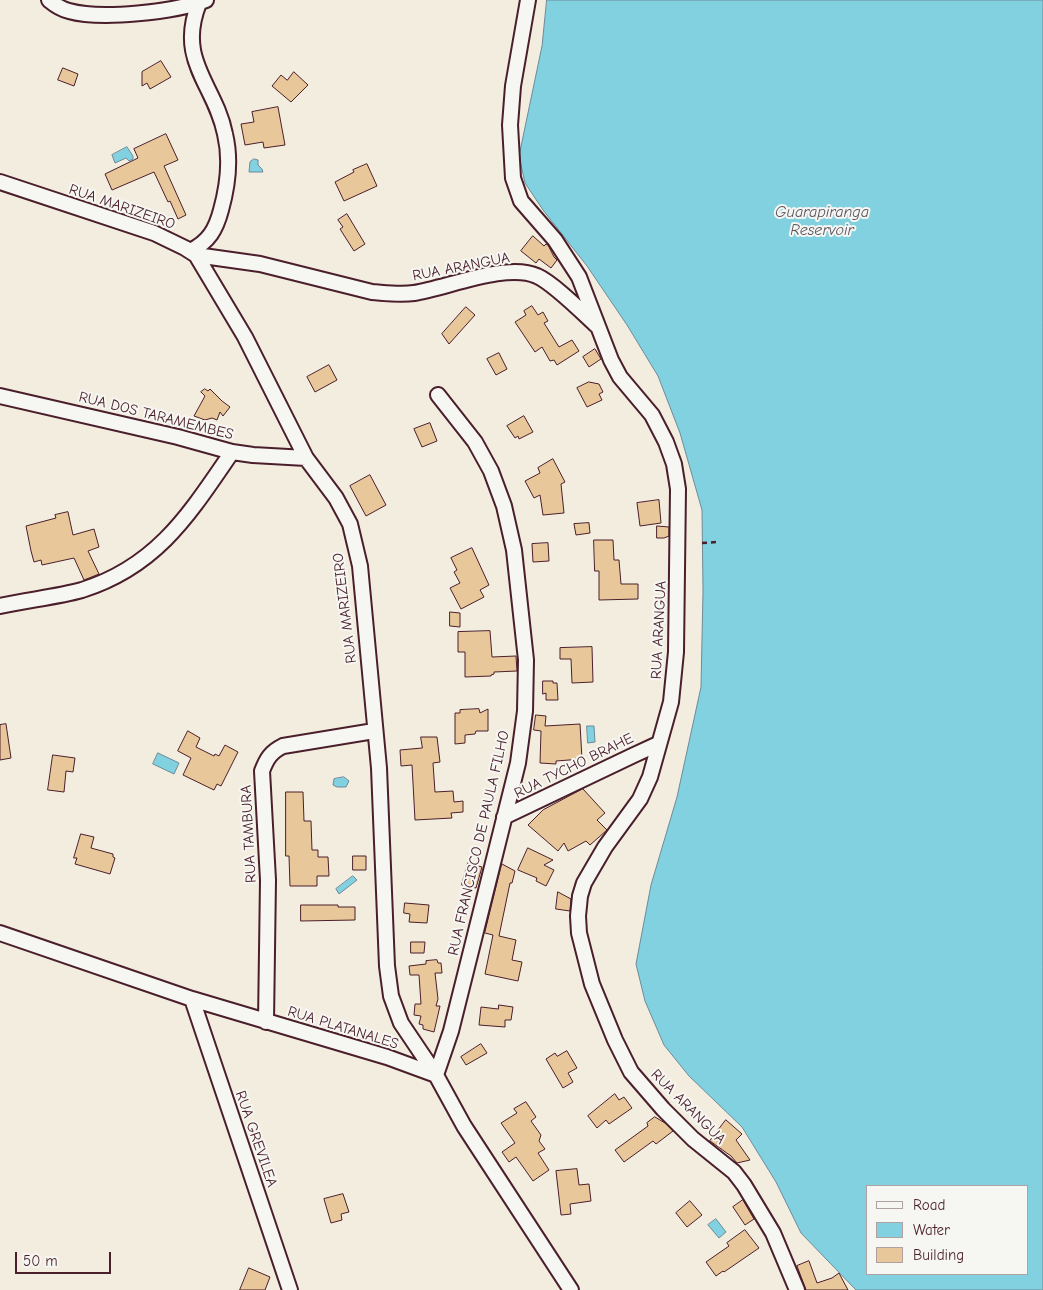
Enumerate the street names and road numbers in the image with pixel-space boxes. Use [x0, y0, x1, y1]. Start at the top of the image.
street label: RUA MARIZEIRO [67, 180, 177, 234]
street label: RUA ARANGUA [411, 249, 511, 285]
street label: RUA DOS TARAMEMBES [77, 388, 235, 444]
street label: RUA MARIZEIRO [329, 552, 361, 664]
street label: RUA ARANGUA [647, 580, 671, 680]
street label: RUA FRANCISCO DE PAULA FILHO [444, 729, 514, 957]
street label: RUA TYCHO BRAHE [511, 729, 637, 803]
street label: RUA TAMBURA [237, 785, 261, 883]
street label: RUA PLATANALES [285, 1003, 401, 1053]
street label: RUA ARANGUA [647, 1066, 729, 1148]
street label: RUA GREVILEA [231, 1088, 281, 1190]

